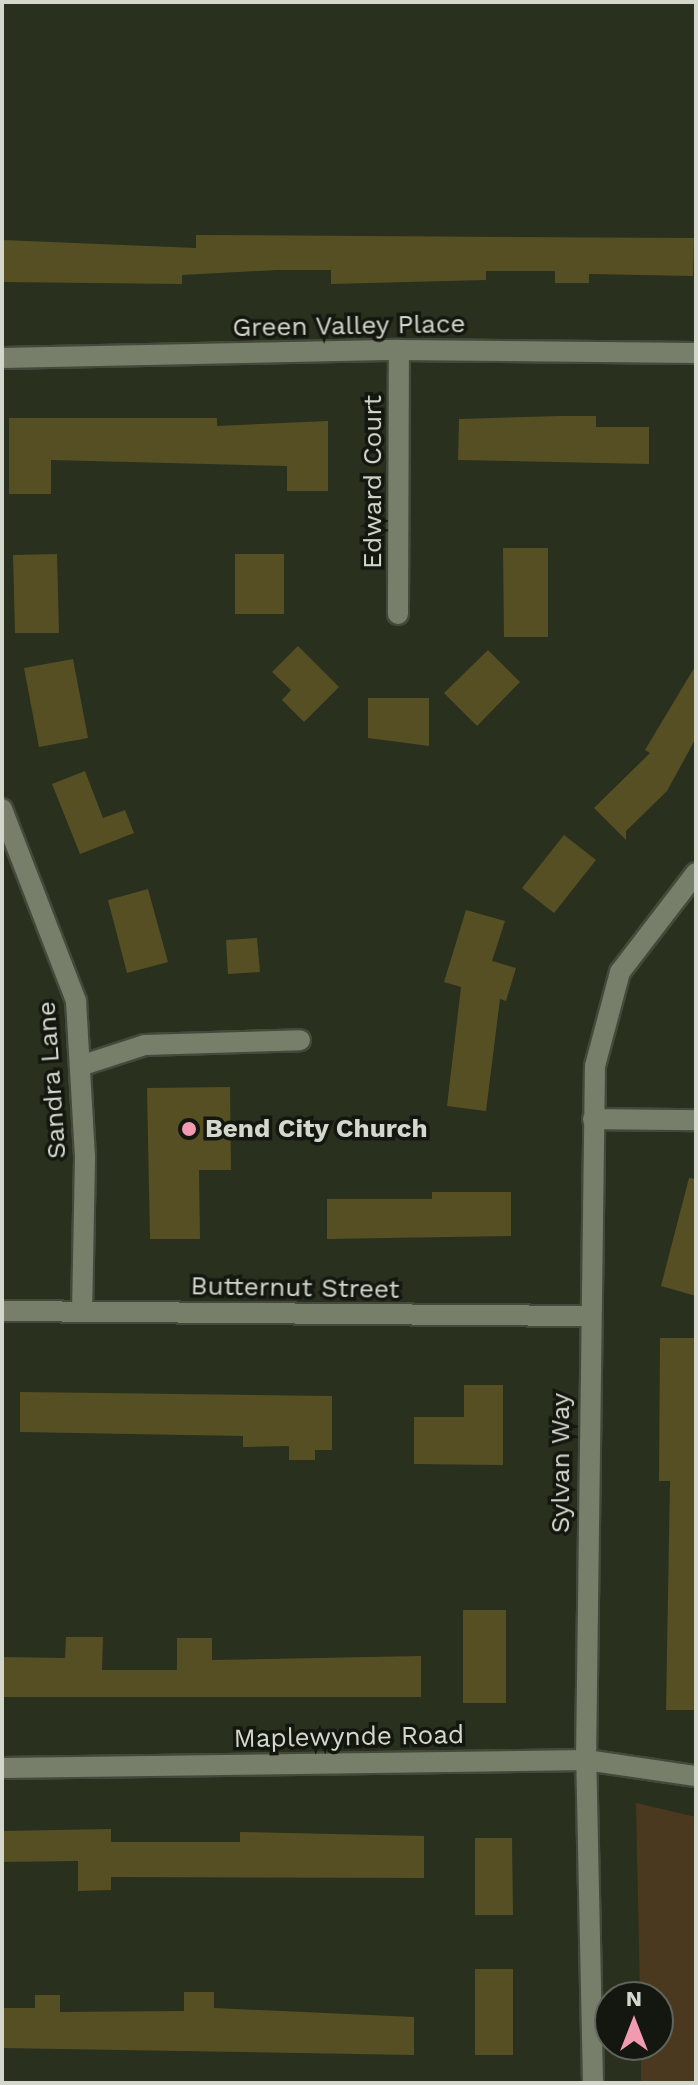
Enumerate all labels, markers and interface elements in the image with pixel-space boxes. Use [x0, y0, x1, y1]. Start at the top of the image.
street label: Green Valley Place [231, 308, 467, 344]
street label: Edward Court [357, 395, 389, 569]
street label: Sandra Lane [31, 1000, 73, 1160]
place label: Bend City Church [205, 1113, 428, 1145]
marker: Bend City Church [180, 1120, 198, 1138]
street label: Butternut Street [190, 1271, 400, 1305]
street label: Sylvan Way [545, 1392, 577, 1534]
street label: Maplewynde Road [233, 1719, 465, 1755]
north arrow [594, 1981, 674, 2061]
text: N [626, 1986, 642, 2011]

